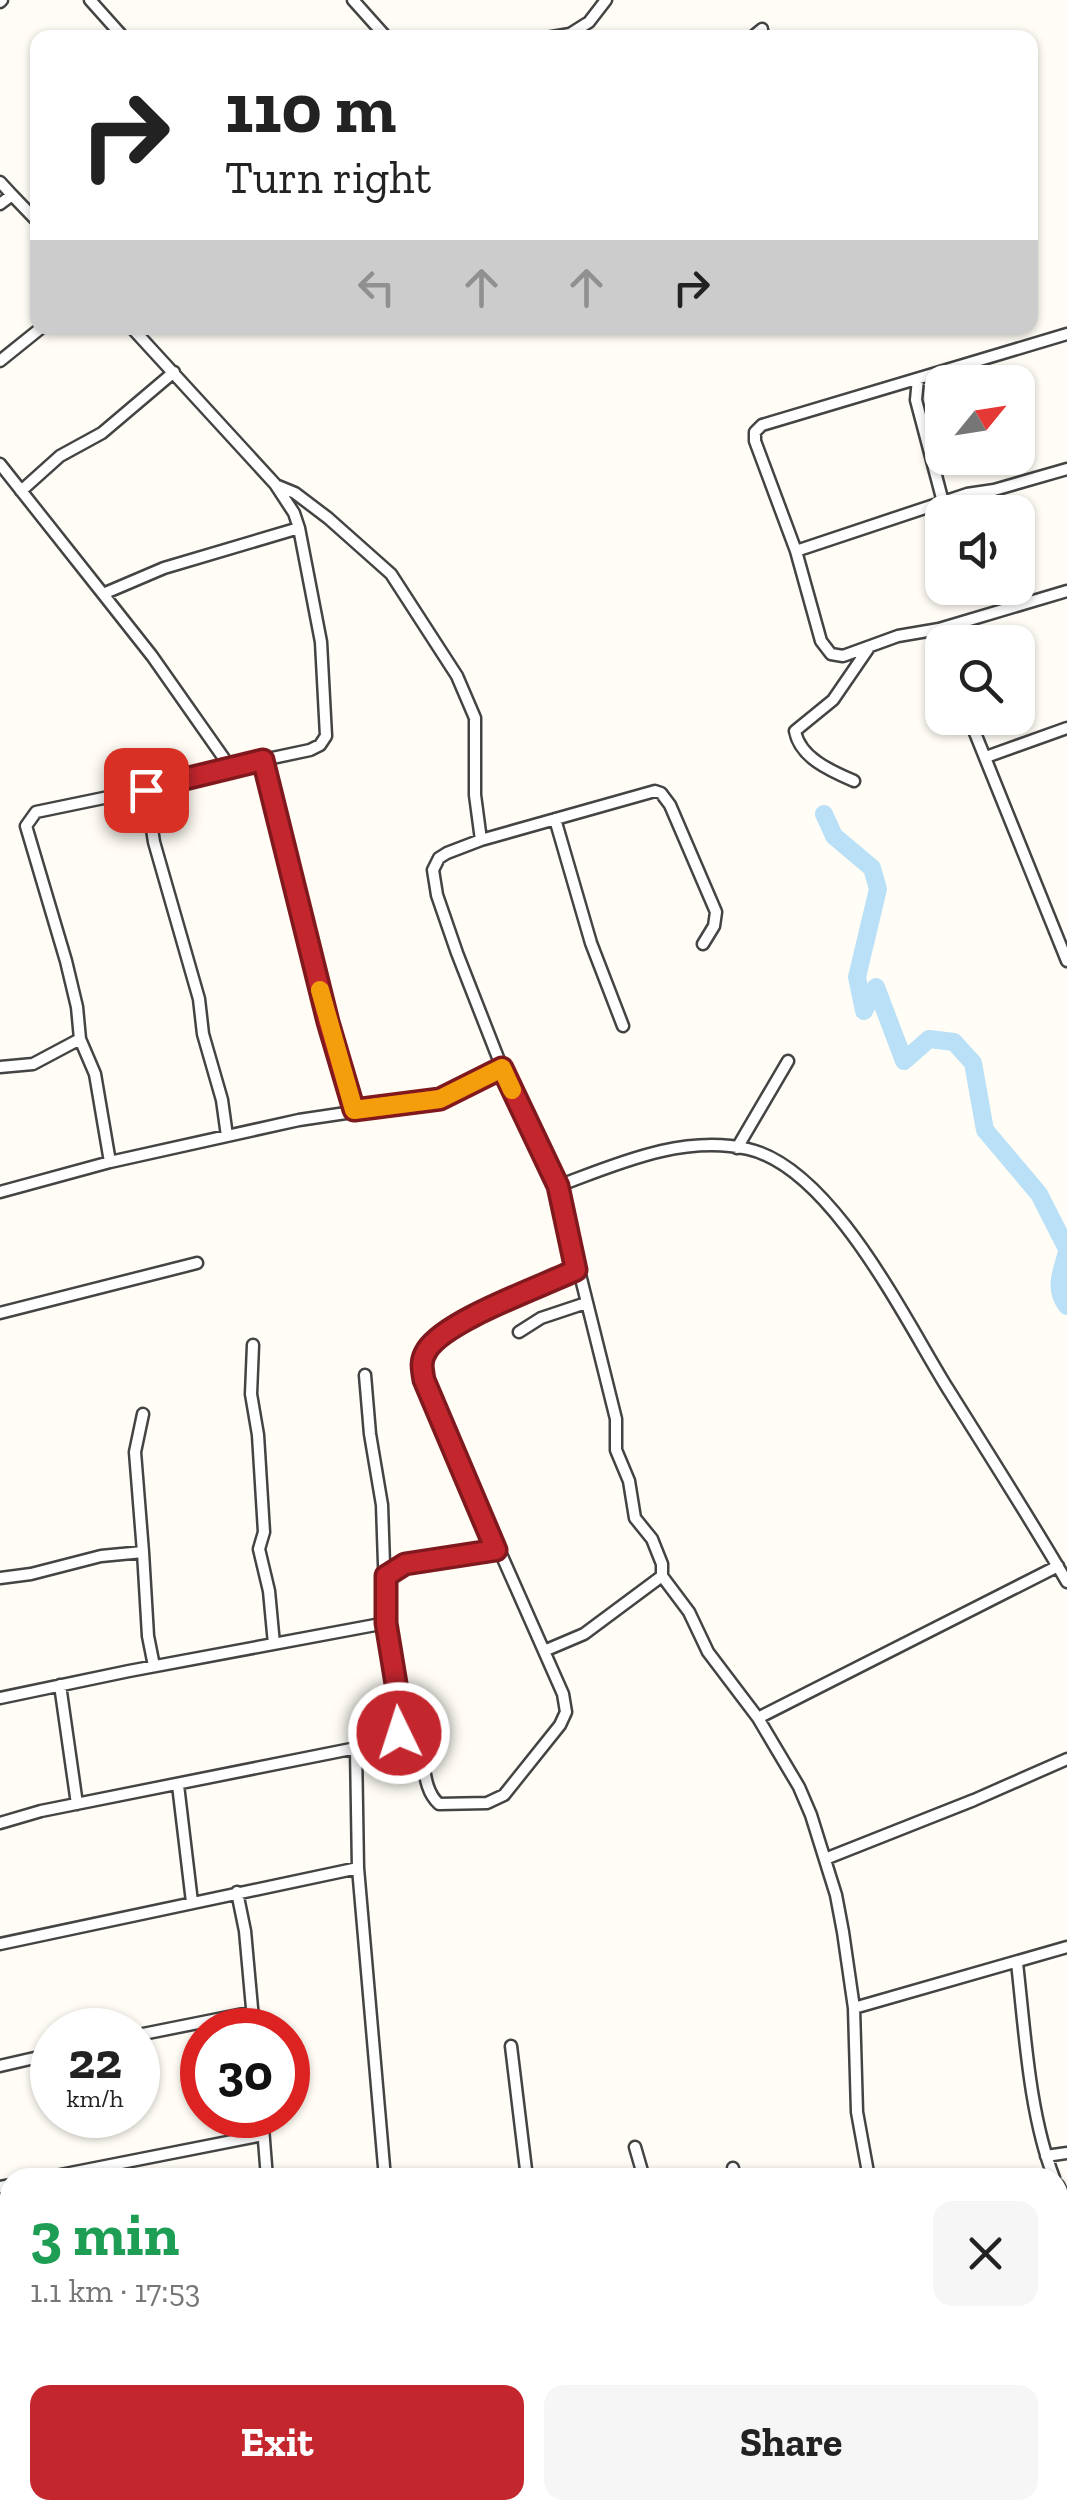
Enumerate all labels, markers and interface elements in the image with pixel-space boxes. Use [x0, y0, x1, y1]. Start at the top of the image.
text: 110 m [225, 66, 396, 150]
icon: right [60, 70, 190, 200]
text: Turn right [225, 151, 431, 205]
icon: left [349, 260, 404, 315]
icon: ahead [454, 260, 509, 315]
icon: ahead [559, 260, 614, 315]
icon: right [664, 260, 719, 315]
north arrow [925, 365, 1035, 475]
map controls [925, 365, 1035, 735]
button: sound [925, 495, 1035, 605]
button: search [925, 625, 1035, 735]
pin [104, 748, 189, 833]
icon: arrive [119, 763, 174, 818]
position arrow [347, 1681, 451, 1785]
speed limit sign: 30 [180, 2008, 310, 2138]
text: 22 [68, 2031, 122, 2091]
text: km/h [66, 2083, 124, 2113]
text: 3 min [30, 2198, 179, 2270]
button: close [933, 2201, 1038, 2306]
text: 1.1 km · 17:53 [30, 2272, 201, 2310]
button: Exit [30, 2385, 524, 2500]
button: Share [544, 2385, 1038, 2500]

